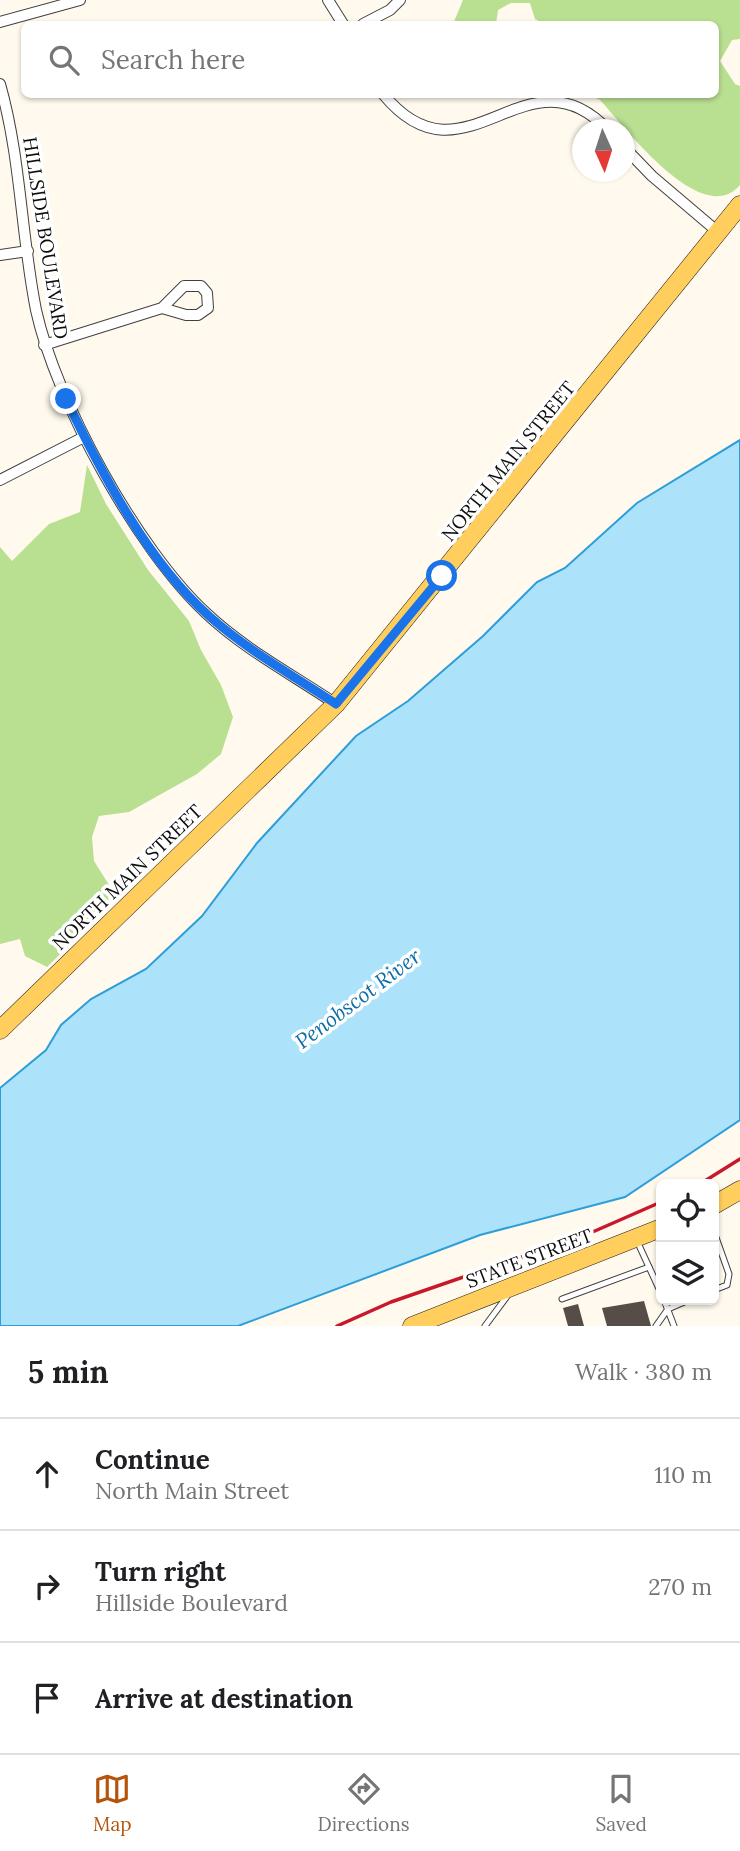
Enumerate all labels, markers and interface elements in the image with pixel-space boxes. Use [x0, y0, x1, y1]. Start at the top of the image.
search box [21, 21, 719, 98]
icon: search [45, 41, 83, 79]
text: Search here [101, 43, 245, 76]
north arrow [572, 119, 635, 182]
street label: HILLSIDE BOULEVARD [18, 135, 74, 341]
street label: NORTH MAIN STREET [436, 376, 580, 546]
route end [50, 383, 81, 414]
route start [426, 560, 457, 591]
street label: NORTH MAIN STREET [47, 799, 207, 955]
water label: Penobscot River [289, 942, 426, 1055]
map controls [656, 1179, 719, 1305]
button: locate [656, 1179, 719, 1242]
street label: STATE STREET [462, 1223, 596, 1293]
button: layers [656, 1242, 719, 1305]
text: 5 min [28, 1353, 109, 1391]
text: Walk · 380 m [575, 1357, 712, 1386]
text: Continue [95, 1443, 210, 1476]
icon: ahead [28, 1455, 66, 1493]
text: 110 m [654, 1460, 712, 1489]
text: North Main Street [95, 1476, 289, 1505]
text: Turn right [95, 1555, 226, 1588]
icon: right [28, 1567, 66, 1605]
text: 270 m [648, 1572, 712, 1601]
text: Hillside Boulevard [95, 1588, 288, 1617]
icon: arrive [28, 1679, 66, 1717]
text: Arrive at destination [95, 1682, 353, 1715]
tab: Map [93, 1770, 132, 1836]
tab: Directions [318, 1770, 410, 1836]
tab: Saved [596, 1770, 647, 1836]

